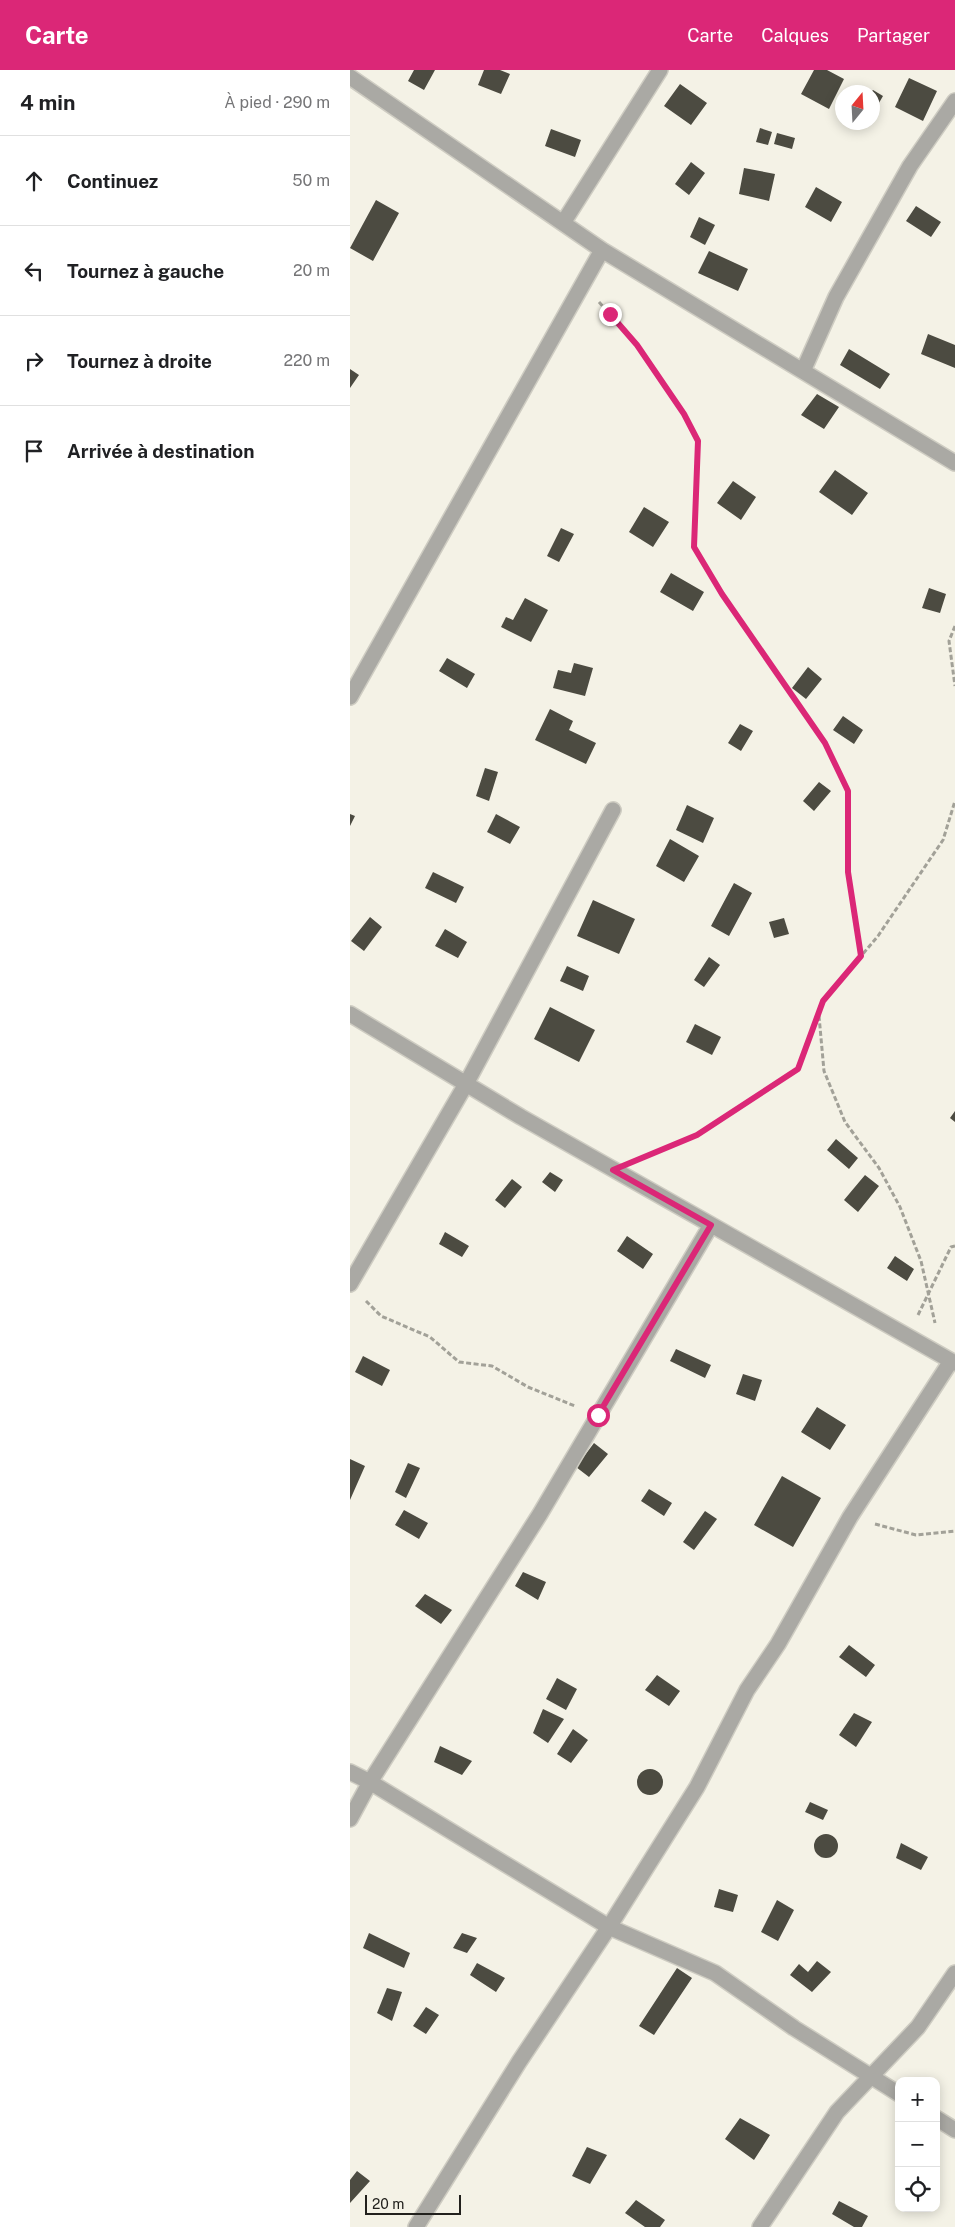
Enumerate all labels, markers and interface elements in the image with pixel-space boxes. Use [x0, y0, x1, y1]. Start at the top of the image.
text: Carte [25, 21, 89, 49]
text: Carte [687, 25, 733, 46]
text: Calques [761, 25, 829, 46]
text: Partager [857, 25, 930, 46]
north arrow [835, 85, 880, 130]
text: 4 min [20, 90, 75, 115]
text: À pied · 290 m [224, 93, 330, 112]
icon: ahead [20, 167, 48, 195]
text: Continuez [67, 170, 158, 192]
text: 50 m [292, 171, 330, 190]
icon: left [20, 257, 48, 285]
text: Tournez à gauche [67, 260, 224, 282]
text: 20 m [293, 261, 330, 280]
route end [599, 303, 622, 326]
icon: right [20, 347, 48, 375]
text: Tournez à droite [67, 350, 212, 372]
text: 220 m [283, 351, 330, 370]
icon: arrive [20, 437, 48, 465]
text: Arrivée à destination [67, 440, 255, 462]
route start [587, 1404, 610, 1427]
map controls [895, 2077, 940, 2212]
button: + [895, 2077, 940, 2122]
button: − [895, 2122, 940, 2167]
button: locate [895, 2167, 940, 2212]
scale bar [365, 2192, 461, 2215]
text: 20 m [372, 2196, 404, 2212]

